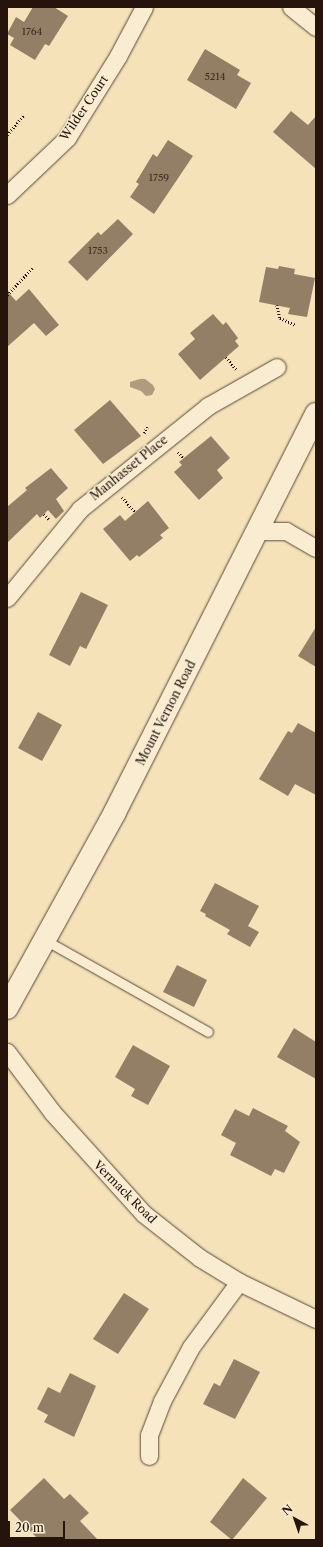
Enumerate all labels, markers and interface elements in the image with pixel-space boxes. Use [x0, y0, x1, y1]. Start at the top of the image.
house number: 1764 [22, 26, 42, 38]
house number: 5214 [204, 71, 226, 83]
street label: Wilder Court [57, 73, 111, 143]
house number: 1759 [149, 172, 169, 184]
house number: 1753 [88, 245, 108, 257]
street label: Manhasset Place [87, 432, 171, 504]
street label: Mount Vernon Road [133, 658, 199, 768]
street label: Vermack Road [91, 1158, 159, 1226]
north arrow [275, 1499, 315, 1539]
text: N [279, 1501, 295, 1518]
scale bar [10, 1513, 67, 1539]
text: 20 m [15, 1520, 44, 1535]

